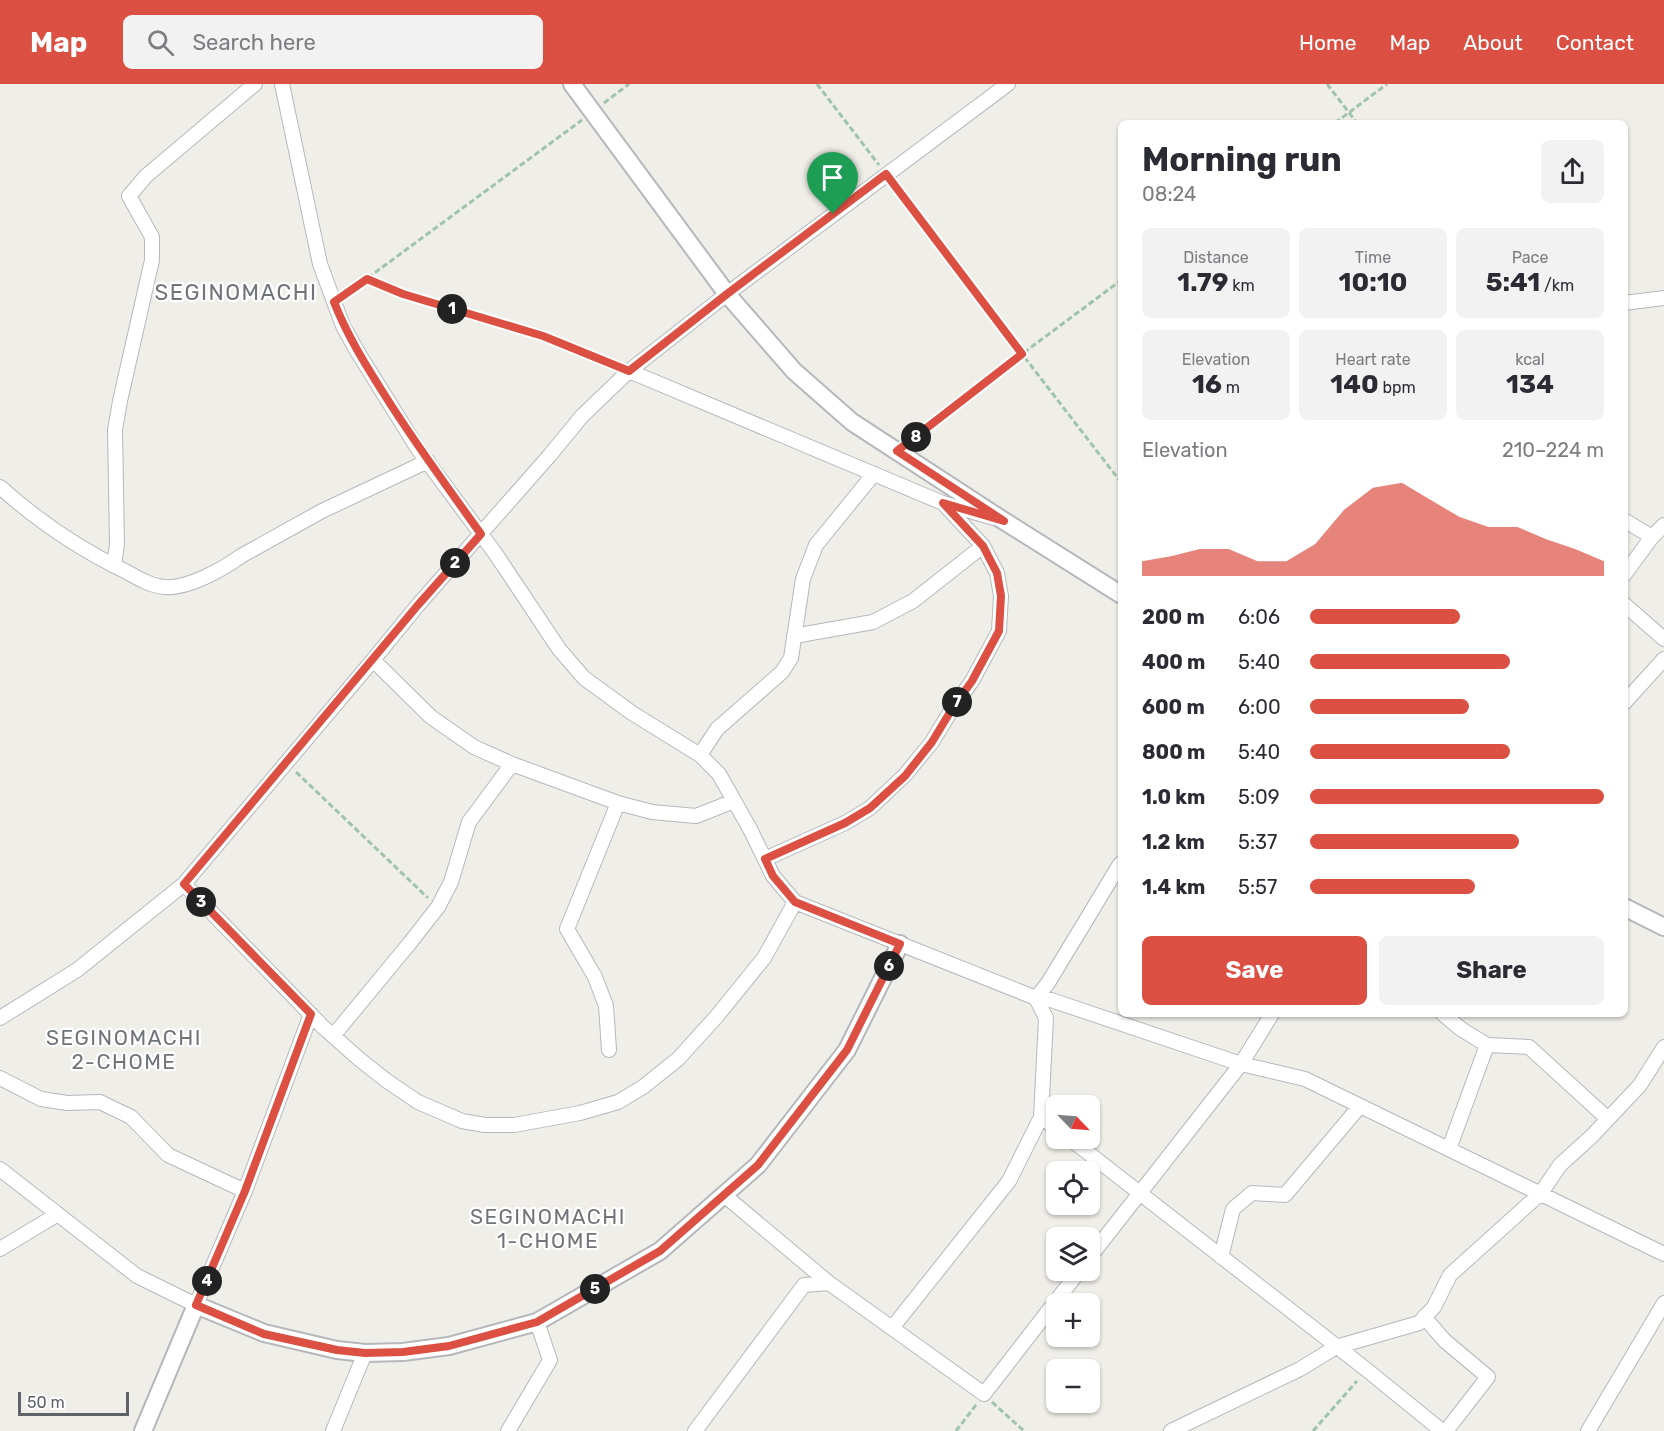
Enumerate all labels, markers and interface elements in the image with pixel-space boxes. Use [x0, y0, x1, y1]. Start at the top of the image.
search box [123, 15, 543, 69]
text: Map [30, 26, 87, 59]
icon: search [144, 26, 177, 59]
text: Search here [192, 29, 316, 56]
text: Home [1299, 30, 1356, 55]
text: Map [1389, 30, 1430, 55]
text: About [1463, 30, 1523, 55]
text: Contact [1556, 30, 1634, 55]
text: Morning run [1142, 140, 1342, 179]
button: share [1541, 140, 1604, 203]
pin [807, 152, 858, 214]
icon: arrive [816, 161, 849, 194]
text: 08:24 [1142, 182, 1197, 206]
text: Distance [1183, 248, 1249, 267]
text: Time [1355, 248, 1391, 267]
text: Pace [1512, 248, 1548, 267]
text: 1.79 [1177, 267, 1228, 298]
text: 10:10 [1339, 267, 1407, 298]
text: 5:41 [1486, 267, 1540, 298]
text: km [1228, 276, 1255, 295]
text: /km [1540, 276, 1574, 295]
district label: SEGINOMACHI [155, 279, 317, 306]
pin: 1 [437, 294, 467, 324]
text: 1 [448, 299, 456, 318]
text: Elevation [1182, 350, 1250, 369]
text: Heart rate [1335, 350, 1411, 369]
text: kcal [1515, 350, 1545, 369]
text: 16 [1192, 369, 1222, 400]
text: 140 [1330, 369, 1379, 400]
text: 134 [1506, 369, 1554, 400]
text: m [1222, 378, 1240, 397]
text: bpm [1379, 378, 1416, 397]
pin: 8 [901, 422, 931, 452]
text: 8 [911, 427, 921, 446]
text: Elevation [1142, 438, 1228, 462]
text: 210–224 m [1502, 438, 1604, 462]
pin: 2 [440, 548, 470, 578]
text: 2 [450, 553, 460, 572]
text: 200 m [1142, 605, 1205, 629]
text: 6:06 [1238, 605, 1280, 629]
text: 400 m [1142, 650, 1205, 674]
text: 5:40 [1238, 650, 1280, 674]
pin: 7 [942, 687, 972, 717]
text: 7 [952, 692, 962, 711]
text: 600 m [1142, 695, 1205, 719]
text: 6:00 [1238, 695, 1281, 719]
text: 800 m [1142, 740, 1205, 764]
text: 5:40 [1238, 740, 1280, 764]
text: 1.0 km [1142, 785, 1205, 809]
text: 5:09 [1238, 785, 1280, 809]
text: 1.2 km [1142, 830, 1205, 854]
text: 5:37 [1238, 830, 1277, 854]
text: 1.4 km [1142, 875, 1205, 899]
text: 5:57 [1238, 875, 1277, 899]
pin: 3 [186, 887, 216, 917]
text: 3 [196, 892, 206, 911]
button: Save [1142, 936, 1367, 1005]
button: Share [1379, 936, 1604, 1005]
pin: 6 [874, 951, 904, 981]
text: 6 [884, 956, 894, 975]
district label: SEGINOMACHI 2-CHOME [46, 1025, 202, 1074]
north arrow [1046, 1095, 1100, 1149]
map controls [1046, 1095, 1100, 1413]
button: locate [1046, 1161, 1100, 1215]
district label: SEGINOMACHI 1-CHOME [470, 1204, 626, 1253]
button: layers [1046, 1227, 1100, 1281]
pin: 4 [192, 1266, 222, 1296]
text: 4 [202, 1271, 212, 1290]
pin: 5 [580, 1274, 610, 1304]
text: 5 [590, 1279, 600, 1298]
button: + [1046, 1293, 1100, 1347]
button: − [1046, 1359, 1100, 1413]
scale bar [18, 1389, 129, 1416]
text: 50 m [27, 1393, 65, 1412]

